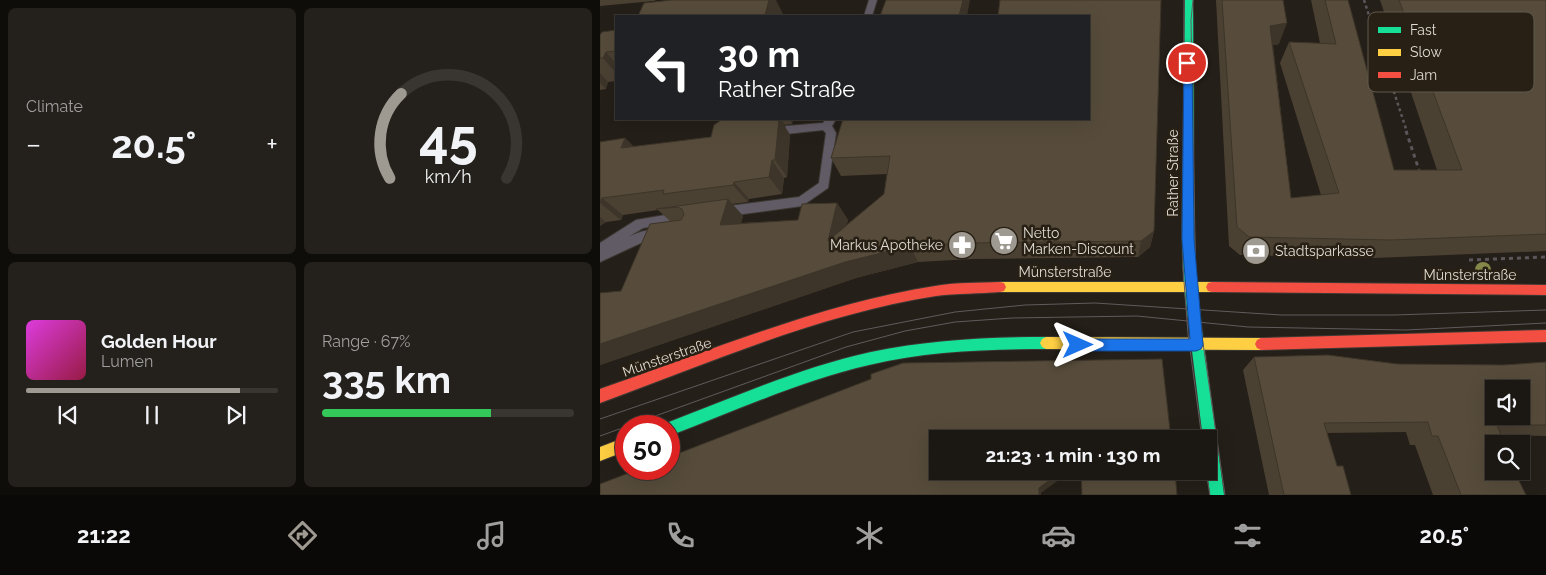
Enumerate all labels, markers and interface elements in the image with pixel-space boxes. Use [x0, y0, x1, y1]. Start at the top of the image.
legend [1368, 12, 1534, 92]
text: Fast [1410, 22, 1437, 38]
text: 30 m [718, 34, 800, 75]
icon: left [635, 35, 700, 100]
pin [1166, 42, 1208, 84]
text: Slow [1410, 44, 1442, 60]
icon: arrive [1173, 49, 1201, 77]
text: Jam [1410, 67, 1437, 83]
text: Rather Straße [718, 76, 855, 102]
text: Climate [26, 97, 83, 116]
text: 45 [419, 108, 477, 169]
text: 20.5° [111, 122, 196, 167]
text: − [26, 128, 41, 161]
text: + [266, 128, 278, 161]
street label: Rather Straße [1165, 129, 1181, 217]
text: km/h [424, 166, 472, 187]
place label: Netto Marken-Discount [1023, 225, 1134, 257]
supermarket icon: Netto Marken-Discount [989, 226, 1019, 256]
pharmacy icon: Markus Apotheke [947, 230, 977, 260]
bank icon: Stadtsparkasse [1241, 236, 1271, 266]
place label: Markus Apotheke [830, 237, 943, 253]
place label: Stadtsparkasse [1275, 243, 1374, 259]
street label: Münsterstraße [1018, 264, 1112, 280]
street label: Münsterstraße [1423, 267, 1517, 283]
position arrow [1051, 318, 1103, 370]
text: Golden Hour [101, 330, 217, 352]
text: Range · 67% [322, 332, 410, 351]
street label: Münsterstraße [620, 334, 714, 380]
text: Lumen [101, 352, 153, 371]
text: 335 km [322, 357, 451, 402]
map controls [1485, 380, 1530, 480]
button: sound [1485, 380, 1530, 425]
icon: previous [54, 401, 82, 429]
icon: pause [138, 401, 166, 429]
icon: next [222, 401, 250, 429]
speed limit sign: 50 [615, 415, 680, 480]
button: search [1485, 435, 1530, 480]
text: 21:23 · 1 min · 130 m [986, 444, 1160, 466]
icon: directions [285, 518, 320, 553]
icon: music [474, 518, 509, 553]
icon: phone [663, 518, 698, 553]
icon: climate [852, 518, 887, 553]
icon: car [1041, 518, 1076, 553]
icon: filters [1230, 518, 1265, 553]
text: 21:22 [77, 522, 131, 548]
text: 20.5° [1420, 522, 1469, 548]

